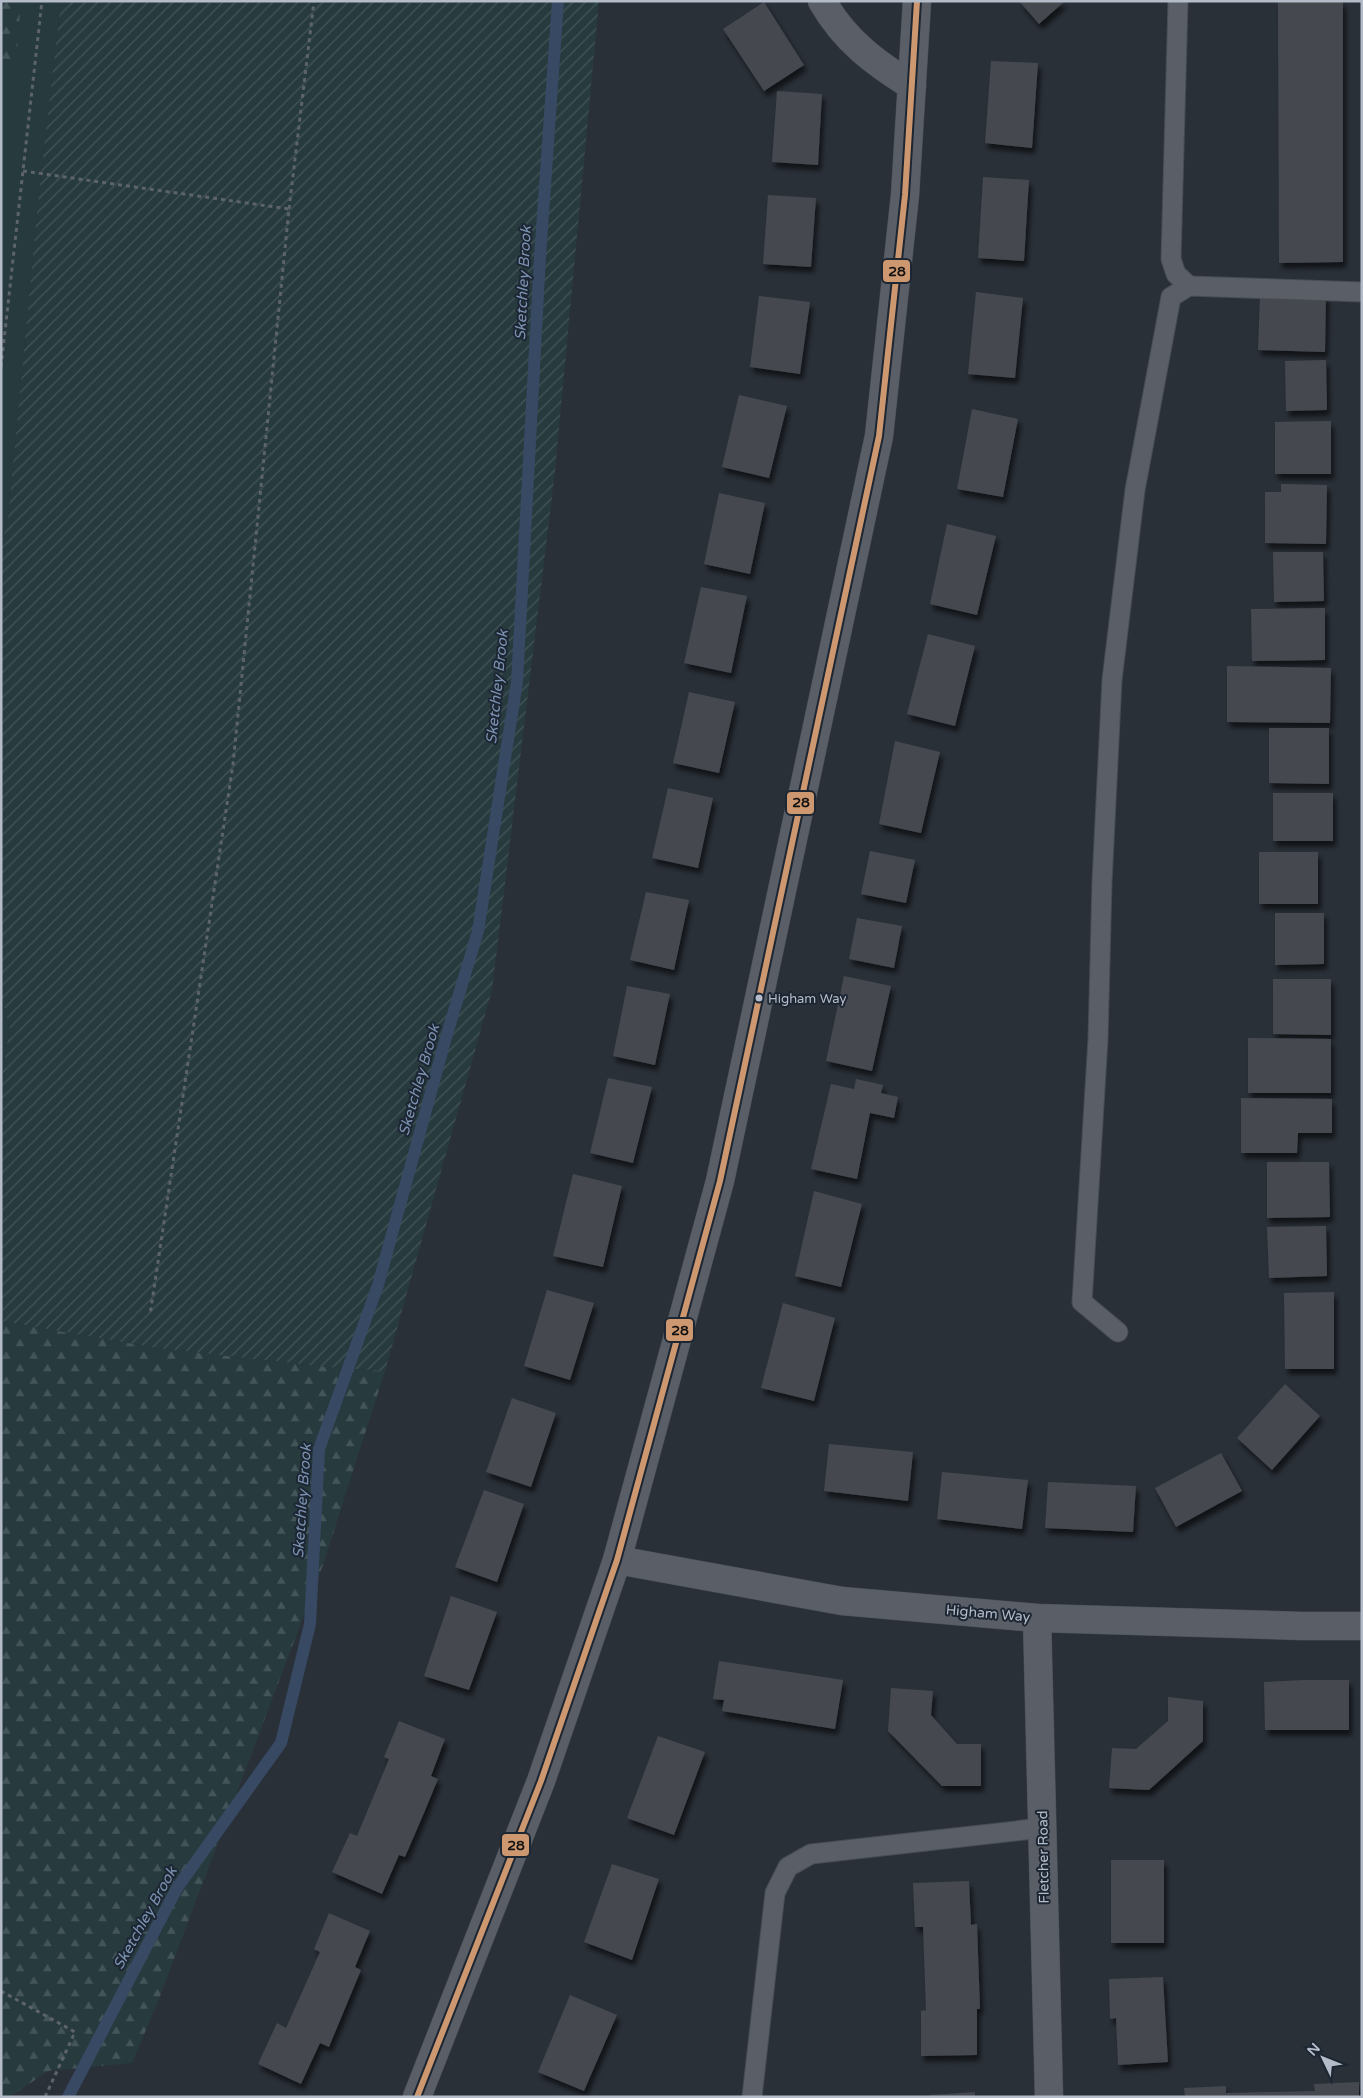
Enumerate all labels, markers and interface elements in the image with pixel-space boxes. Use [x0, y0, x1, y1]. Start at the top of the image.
water label: Sketchley Brook [511, 223, 535, 341]
line badge: 28 [882, 259, 911, 283]
text: 28 [888, 263, 906, 280]
water label: Sketchley Brook [482, 627, 512, 745]
line badge: 28 [786, 791, 815, 815]
text: 28 [792, 794, 810, 811]
place label: Higham Way [768, 991, 846, 1007]
marker: Higham Way [754, 993, 764, 1003]
water label: Sketchley Brook [395, 1021, 444, 1138]
line badge: 28 [665, 1318, 694, 1342]
text: 28 [671, 1322, 689, 1339]
water label: Sketchley Brook [289, 1441, 315, 1559]
street label: Higham Way [945, 1601, 1031, 1626]
street label: Fletcher Road [1034, 1810, 1053, 1904]
line badge: 28 [501, 1833, 530, 1857]
text: 28 [507, 1837, 525, 1854]
water label: Sketchley Brook [109, 1862, 182, 1973]
north arrow [1298, 2033, 1348, 2083]
text: N [1304, 2040, 1324, 2059]

